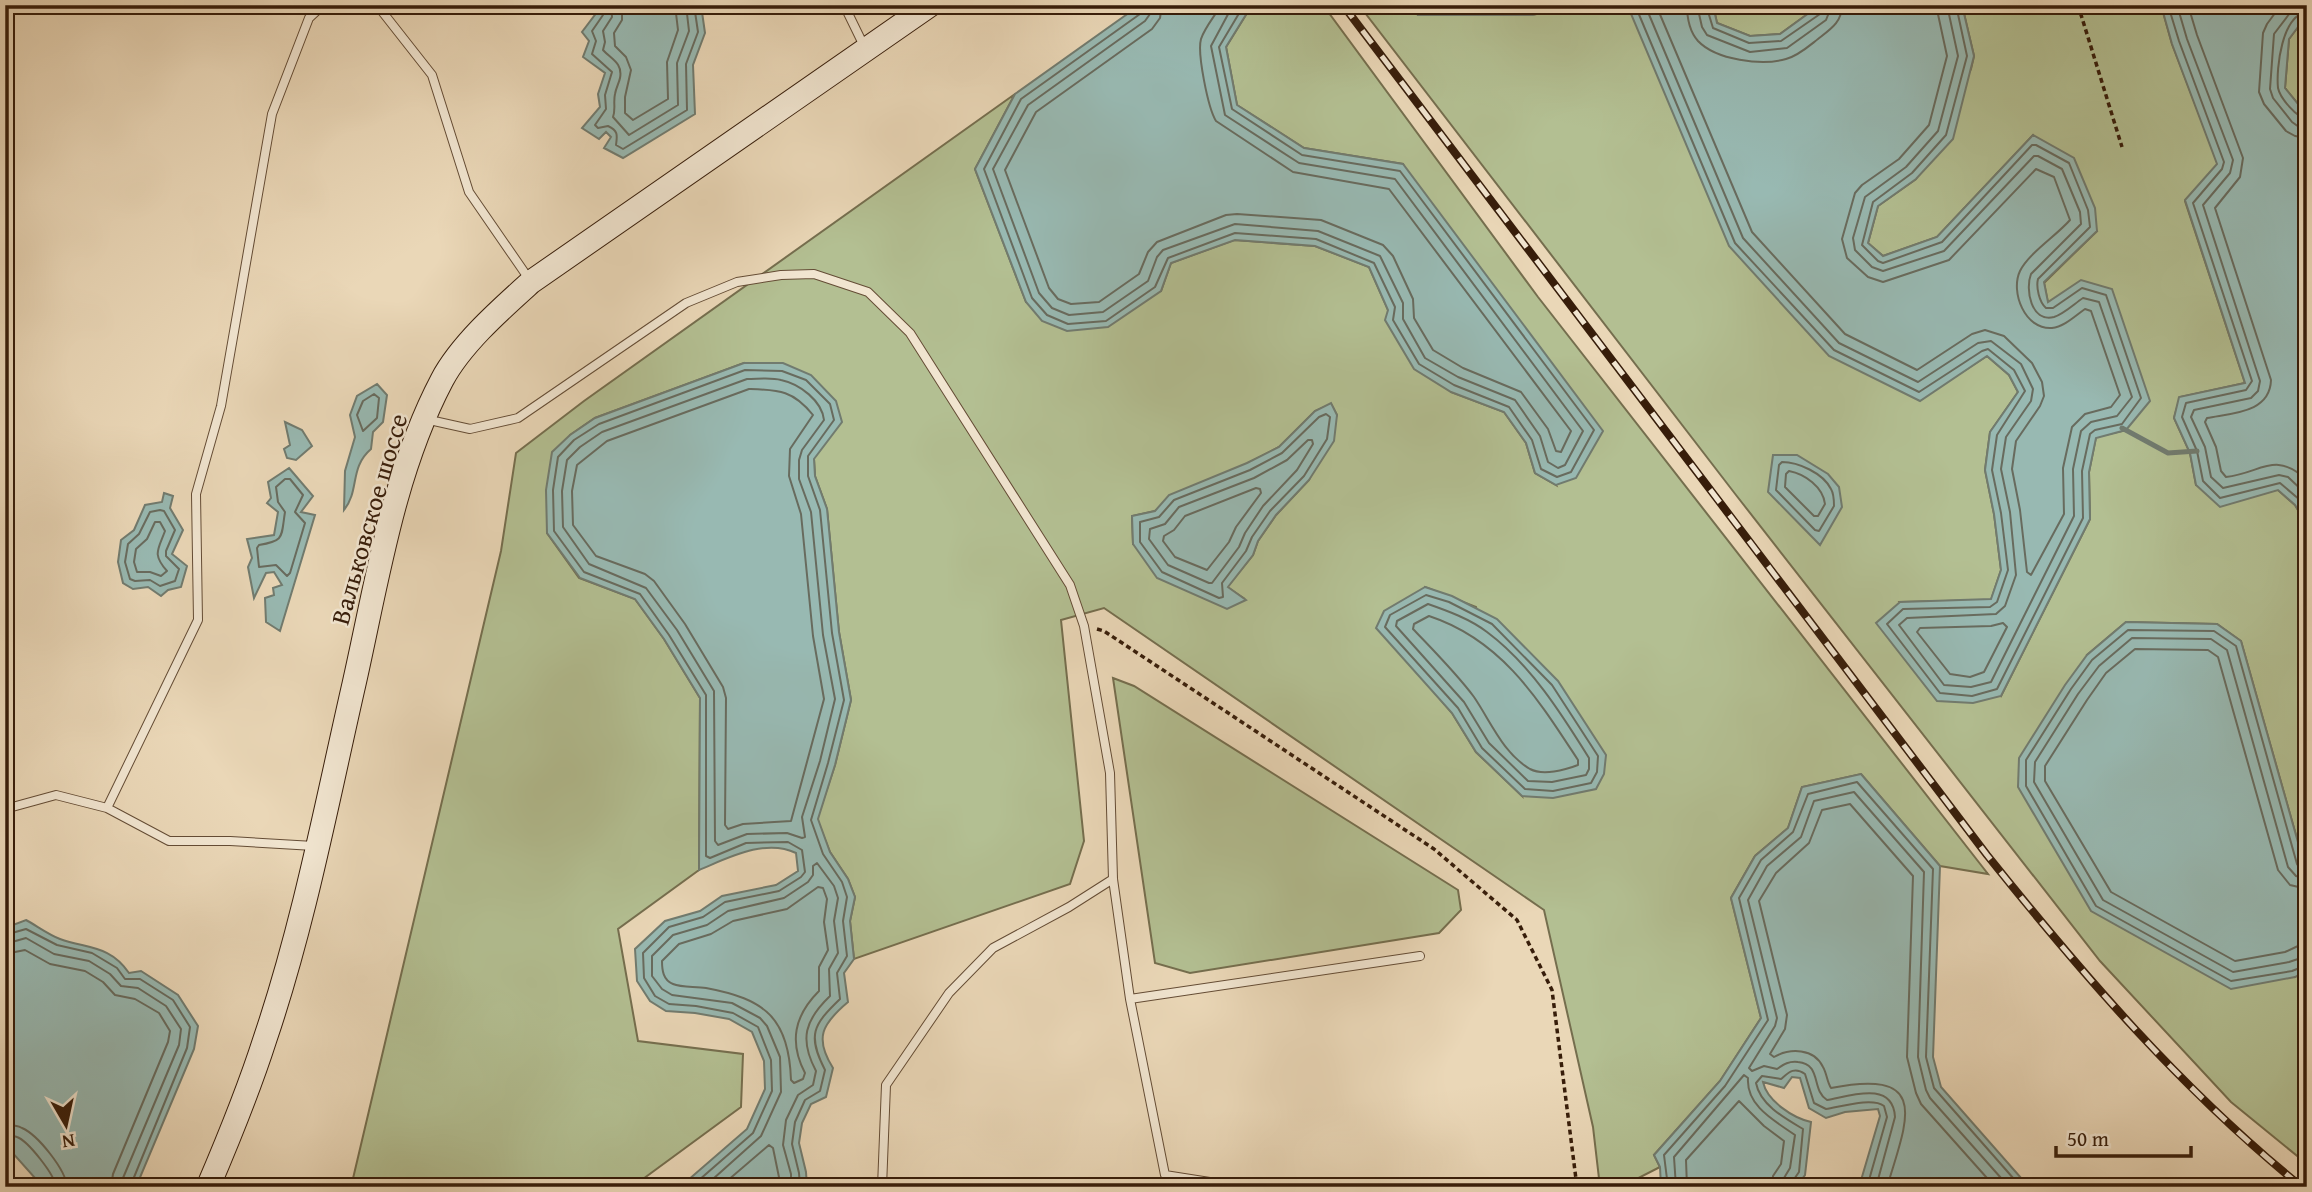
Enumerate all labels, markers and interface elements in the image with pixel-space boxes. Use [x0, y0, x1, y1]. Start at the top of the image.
street label: Вальковское шоссе [320, 409, 417, 629]
north arrow [32, 1090, 102, 1160]
scale bar [2056, 1115, 2191, 1159]
text: 50 m [2067, 1123, 2109, 1154]
text: N [60, 1127, 77, 1157]

